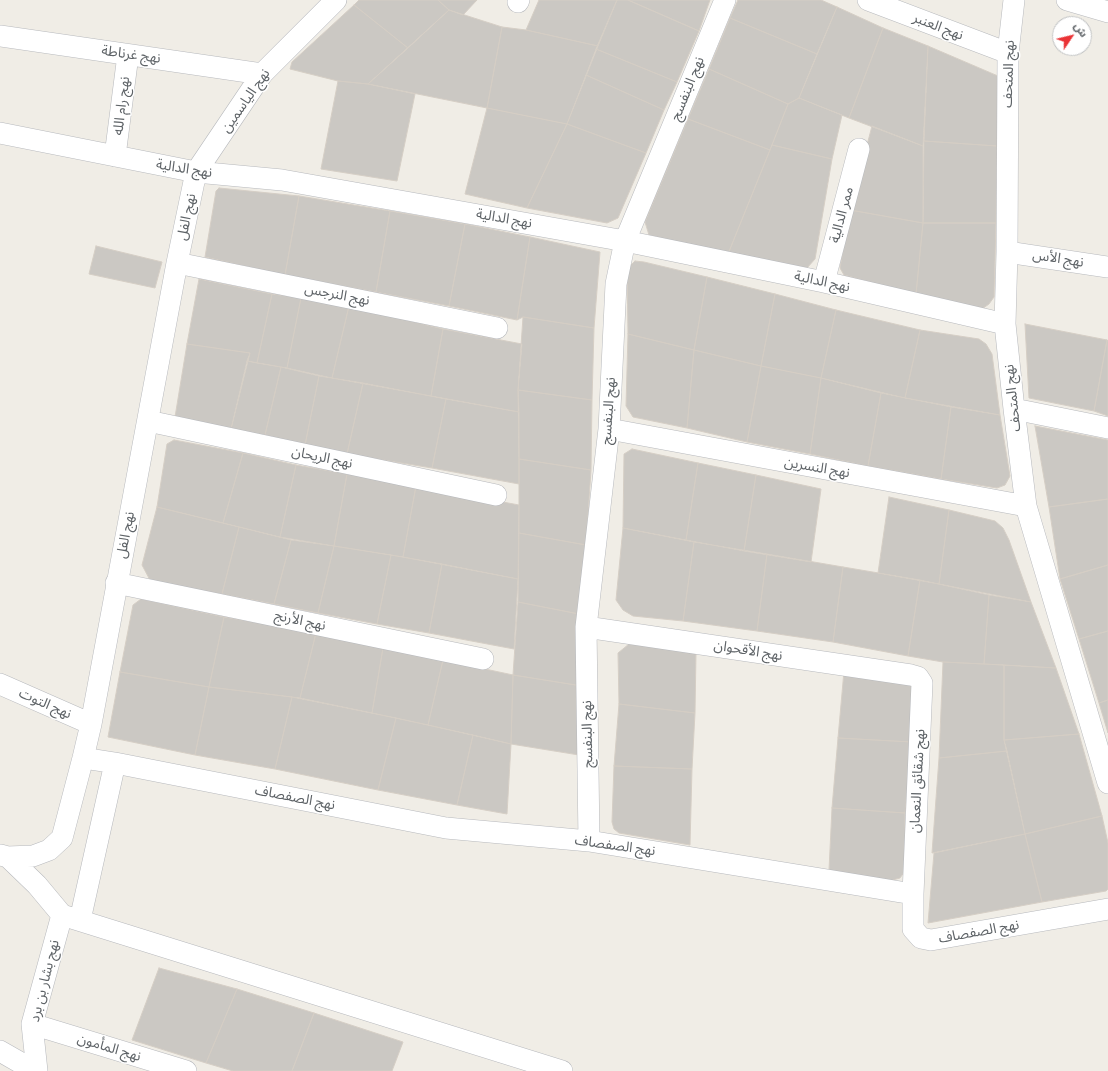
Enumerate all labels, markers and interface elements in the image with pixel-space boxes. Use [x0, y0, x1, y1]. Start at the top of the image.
street label: نهج العنبر [910, 10, 966, 44]
north arrow [1052, 16, 1092, 56]
text: ش [1071, 19, 1091, 40]
street label: نهج المتحف [999, 40, 1019, 108]
street label: نهج غرناطة [100, 43, 162, 67]
street label: نهج البنفسج [668, 54, 708, 124]
street label: نهج الياسمين [218, 66, 274, 136]
street label: نهج رام الله [110, 76, 134, 136]
street label: نهج الدالية [155, 156, 213, 182]
street label: ممر الدالية [826, 185, 858, 245]
street label: نهج الفل [174, 192, 200, 242]
street label: نهج الدالية [475, 206, 533, 232]
street label: نهج الأس [1031, 247, 1085, 271]
street label: نهج الدالية [793, 268, 851, 296]
street label: نهج النرجس [303, 280, 371, 310]
street label: نهج المتحف [1001, 363, 1025, 433]
street label: نهج البنفسج [598, 377, 620, 445]
street label: نهج الريحان [290, 443, 354, 473]
street label: نهج النسرين [783, 454, 851, 482]
street label: نهج الفل [113, 510, 139, 560]
street label: نهج الأرنج [273, 607, 327, 635]
street label: نهج الأقحوان [712, 637, 784, 665]
street label: نهج التوت [16, 685, 74, 723]
street label: نهج البنفسج [579, 700, 597, 768]
street label: نهج شقائق النعمان [907, 729, 929, 833]
street label: نهج الصفصاف [253, 782, 337, 814]
street label: نهج الصفصاف [574, 832, 656, 860]
street label: نهج الصفصاف [937, 917, 1021, 947]
street label: نهج بشار بن برد [27, 938, 63, 1024]
street label: نهج المأمون [75, 1030, 143, 1066]

